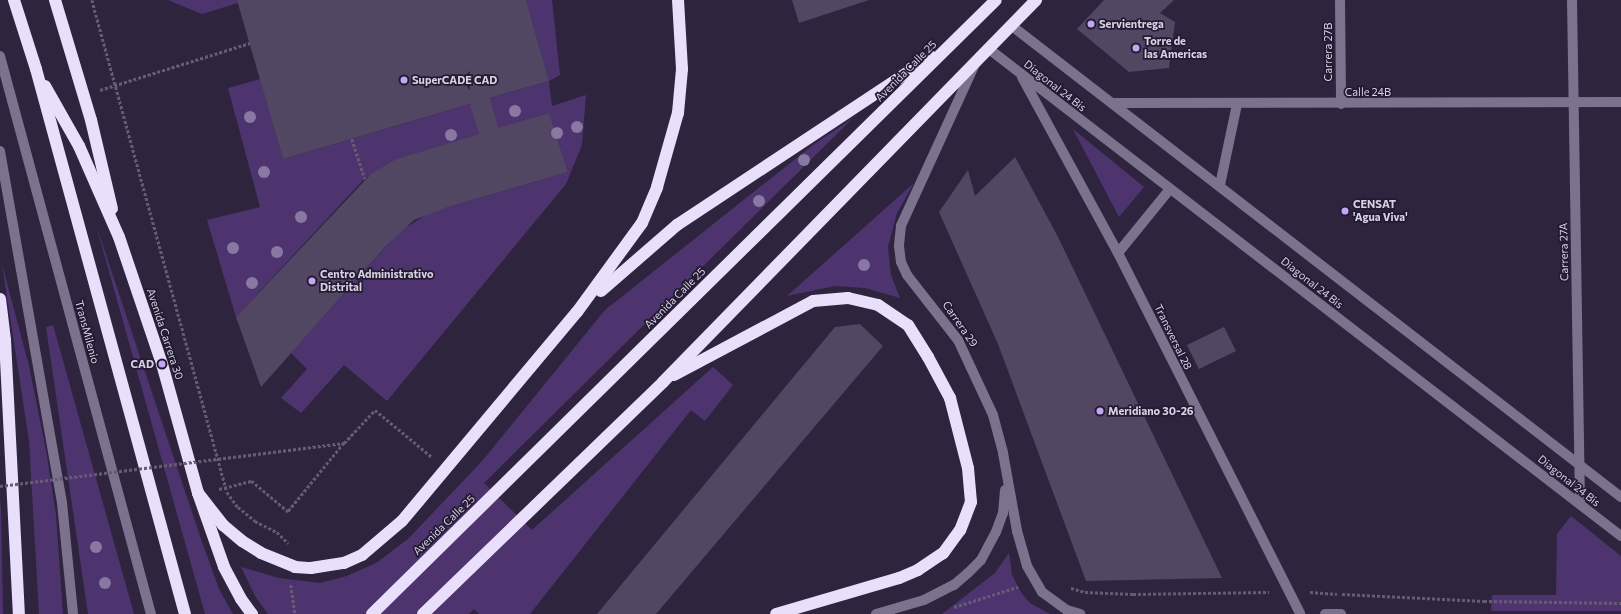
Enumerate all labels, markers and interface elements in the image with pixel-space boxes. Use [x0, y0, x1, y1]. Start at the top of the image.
place label: Servientrega [1099, 17, 1164, 31]
marker: Servientrega [1086, 19, 1096, 29]
street label: Carrera 27B [1321, 23, 1335, 81]
place label: Torre de las Americas [1144, 35, 1207, 61]
street label: Avenida Calle 25 [873, 38, 939, 104]
marker: Torre de las Americas [1131, 43, 1141, 53]
street label: Diagonal 24 Bis [1021, 58, 1089, 114]
place label: SuperCADE CAD [412, 73, 497, 87]
marker: SuperCADE CAD [399, 75, 409, 85]
street label: Calle 24B [1345, 85, 1391, 99]
place label: CENSAT 'Agua Viva' [1353, 198, 1408, 224]
marker: CENSAT 'Agua Viva' [1340, 206, 1350, 216]
street label: Carrera 27A [1557, 223, 1571, 281]
street label: Diagonal 24 Bis [1278, 255, 1346, 311]
street label: Avenida Calle 25 [642, 265, 708, 331]
place label: Centro Administrativo Distrital [320, 268, 433, 294]
marker: Centro Administrativo Distrital [307, 276, 317, 286]
street label: Avenida Carrera 30 [144, 287, 186, 381]
street label: TransMilenio [72, 299, 102, 365]
street label: Carrera 29 [940, 299, 980, 349]
street label: Transversal 28 [1151, 302, 1195, 372]
place label: CAD [131, 357, 154, 371]
marker: CAD [157, 359, 167, 369]
place label: Meridiano 30-26 [1108, 404, 1194, 418]
marker: Meridiano 30-26 [1095, 406, 1105, 416]
street label: Diagonal 24 Bis [1535, 453, 1603, 509]
street label: Avenida Calle 25 [410, 492, 478, 558]

